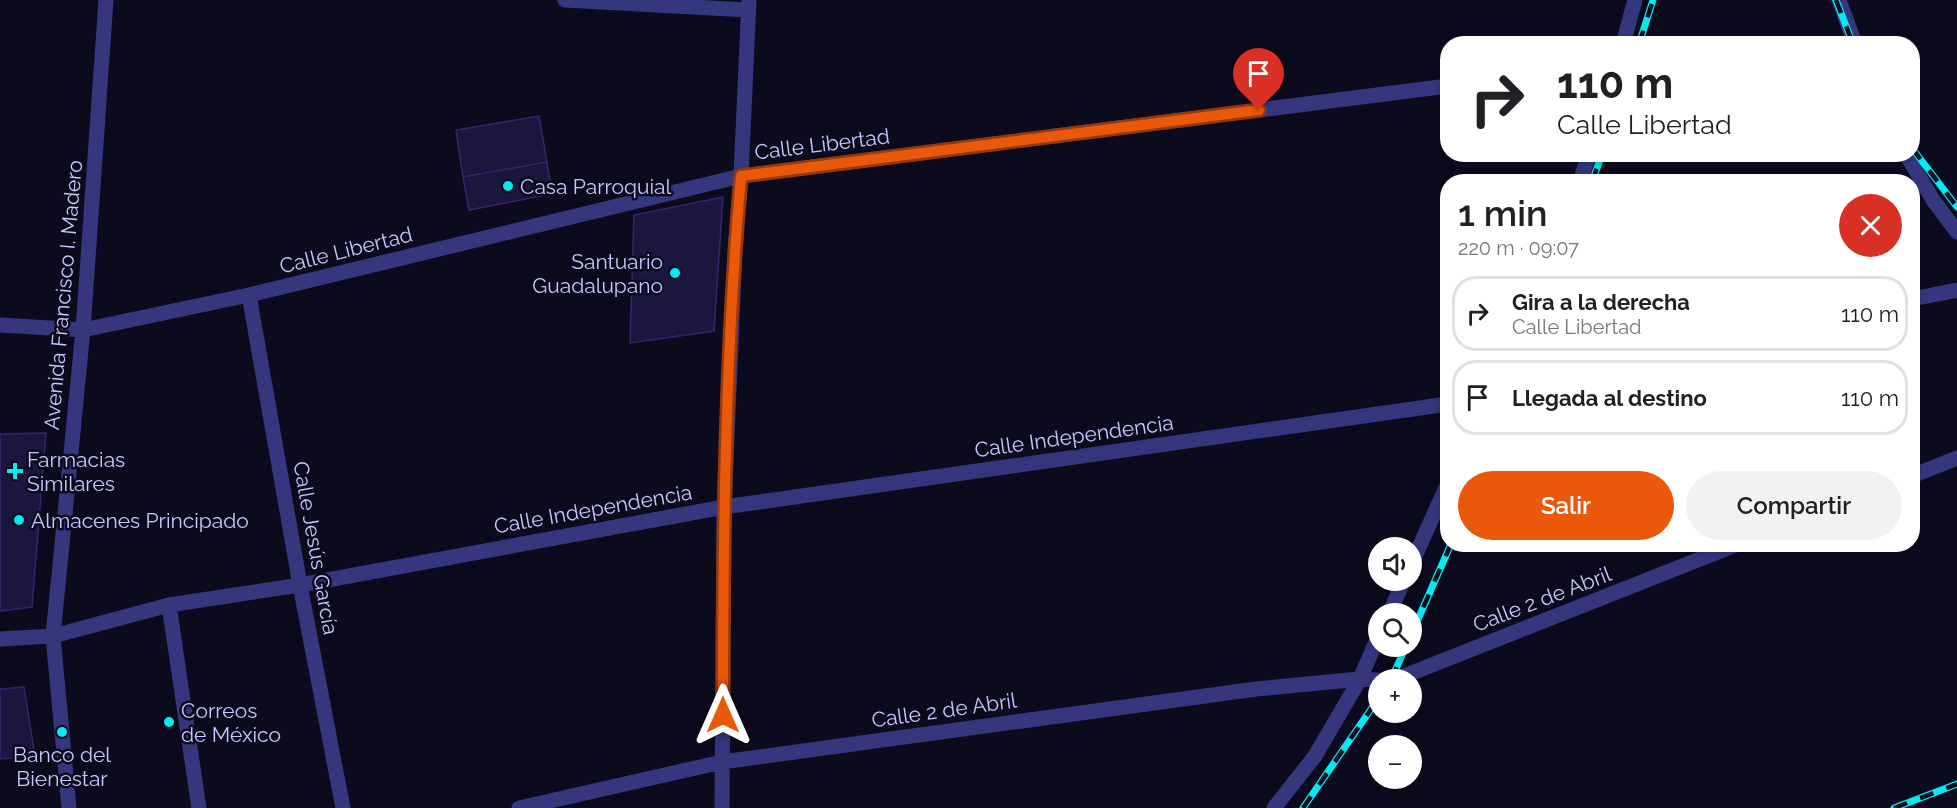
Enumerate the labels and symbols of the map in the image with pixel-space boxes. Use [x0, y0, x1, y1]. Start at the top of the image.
pin [1233, 48, 1284, 110]
street label: Calle Libertad [753, 123, 891, 165]
street label: Avenida Francisco I. Madero [39, 159, 87, 431]
place label: Casa Parroquial [520, 174, 672, 199]
marker: Casa Parroquial [501, 179, 515, 193]
street label: Calle Libertad [277, 221, 415, 279]
place label: Santuario Guadalupano [532, 249, 663, 298]
marker: Santuario Guadalupano [668, 266, 682, 280]
street label: Calle Independencia [973, 410, 1175, 462]
place label: Farmacias Similares [27, 447, 125, 496]
street label: Calle Jesús García [288, 459, 344, 637]
marker: Farmacias Similares [8, 464, 22, 478]
street label: Calle Independencia [492, 479, 694, 539]
place label: Almacenes Principado [31, 508, 249, 533]
marker: Almacenes Principado [12, 513, 26, 527]
street label: Calle 2 de Abril [1469, 561, 1615, 637]
position arrow [691, 683, 755, 747]
street label: Calle 2 de Abril [870, 687, 1018, 733]
place label: Correos de México [181, 698, 281, 747]
marker: Correos de México [162, 715, 176, 729]
marker: Banco del Bienestar [55, 725, 69, 739]
place label: Banco del Bienestar [13, 742, 111, 791]

